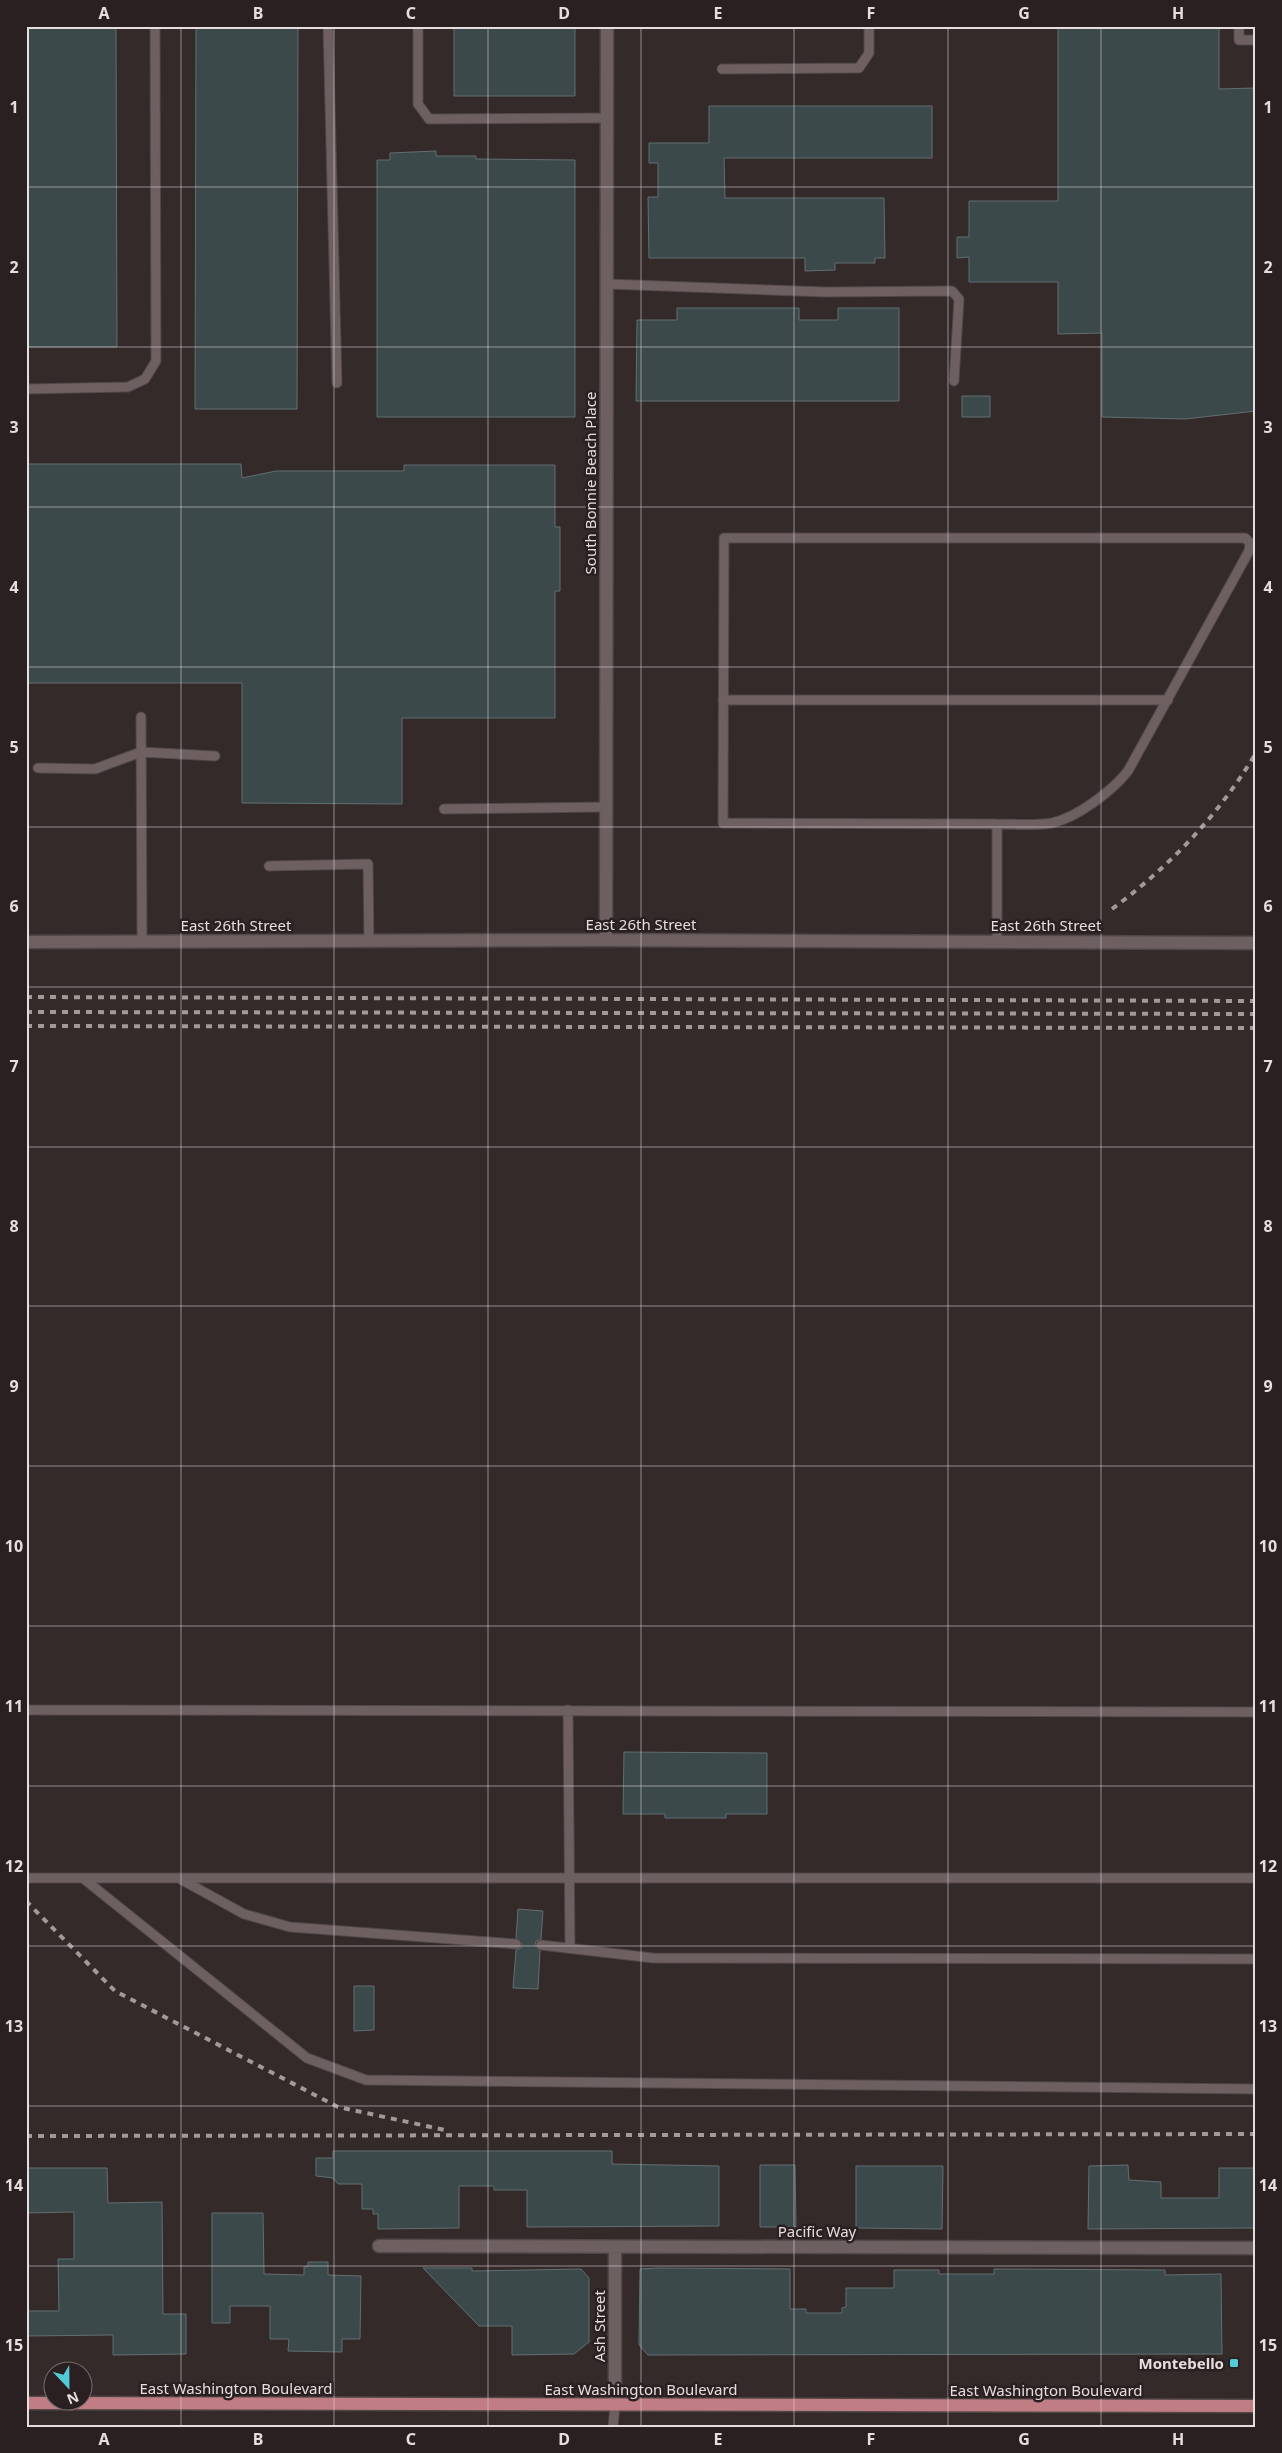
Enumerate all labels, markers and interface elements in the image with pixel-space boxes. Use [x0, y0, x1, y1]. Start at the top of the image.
text: A [98, 2, 110, 24]
text: B [253, 2, 263, 24]
text: C [406, 2, 416, 24]
text: D [558, 2, 570, 24]
text: E [714, 2, 723, 24]
text: F [867, 2, 875, 24]
text: G [1018, 2, 1030, 24]
text: H [1172, 2, 1184, 24]
text: 1 [9, 96, 19, 118]
text: 1 [1263, 96, 1273, 118]
text: 2 [9, 256, 19, 278]
text: 2 [1263, 256, 1273, 278]
street label: South Bonnie Beach Place [580, 392, 600, 574]
text: 3 [9, 416, 19, 438]
text: 3 [1263, 416, 1273, 438]
text: 4 [9, 576, 19, 598]
text: 4 [1263, 576, 1273, 598]
text: 5 [9, 736, 19, 758]
text: 5 [1263, 736, 1273, 758]
text: 6 [9, 895, 19, 917]
text: 6 [1263, 895, 1273, 917]
street label: East 26th Street [586, 914, 697, 934]
street label: East 26th Street [181, 915, 292, 935]
street label: East 26th Street [991, 915, 1102, 935]
text: 7 [9, 1055, 19, 1077]
text: 7 [1263, 1055, 1273, 1077]
text: 8 [9, 1215, 19, 1237]
text: 8 [1263, 1215, 1273, 1237]
text: 9 [9, 1375, 19, 1397]
text: 9 [1263, 1375, 1273, 1397]
text: 10 [5, 1535, 23, 1557]
text: 10 [1259, 1535, 1277, 1557]
text: 11 [5, 1695, 23, 1717]
text: 11 [1259, 1695, 1277, 1717]
text: 12 [5, 1855, 23, 1877]
text: 12 [1259, 1855, 1277, 1877]
text: 13 [5, 2015, 23, 2037]
text: 13 [1259, 2015, 1277, 2037]
text: 14 [5, 2174, 23, 2196]
text: 14 [1259, 2174, 1277, 2196]
street label: Pacific Way [778, 2221, 857, 2241]
street label: Ash Street [589, 2290, 609, 2362]
text: 15 [5, 2334, 23, 2356]
text: 15 [1259, 2334, 1277, 2356]
place label: Montebello [1139, 2353, 1224, 2373]
marker: Montebello [1228, 2357, 1240, 2369]
north arrow [42, 2360, 92, 2410]
street label: East Washington Boulevard [139, 2378, 333, 2398]
street label: East Washington Boulevard [544, 2379, 738, 2399]
street label: East Washington Boulevard [949, 2380, 1143, 2400]
text: N [64, 2388, 82, 2409]
text: A [98, 2428, 110, 2450]
text: B [253, 2428, 263, 2450]
text: C [406, 2428, 416, 2450]
text: D [558, 2428, 570, 2450]
text: E [714, 2428, 723, 2450]
text: F [867, 2428, 875, 2450]
text: G [1018, 2428, 1030, 2450]
text: H [1172, 2428, 1184, 2450]

